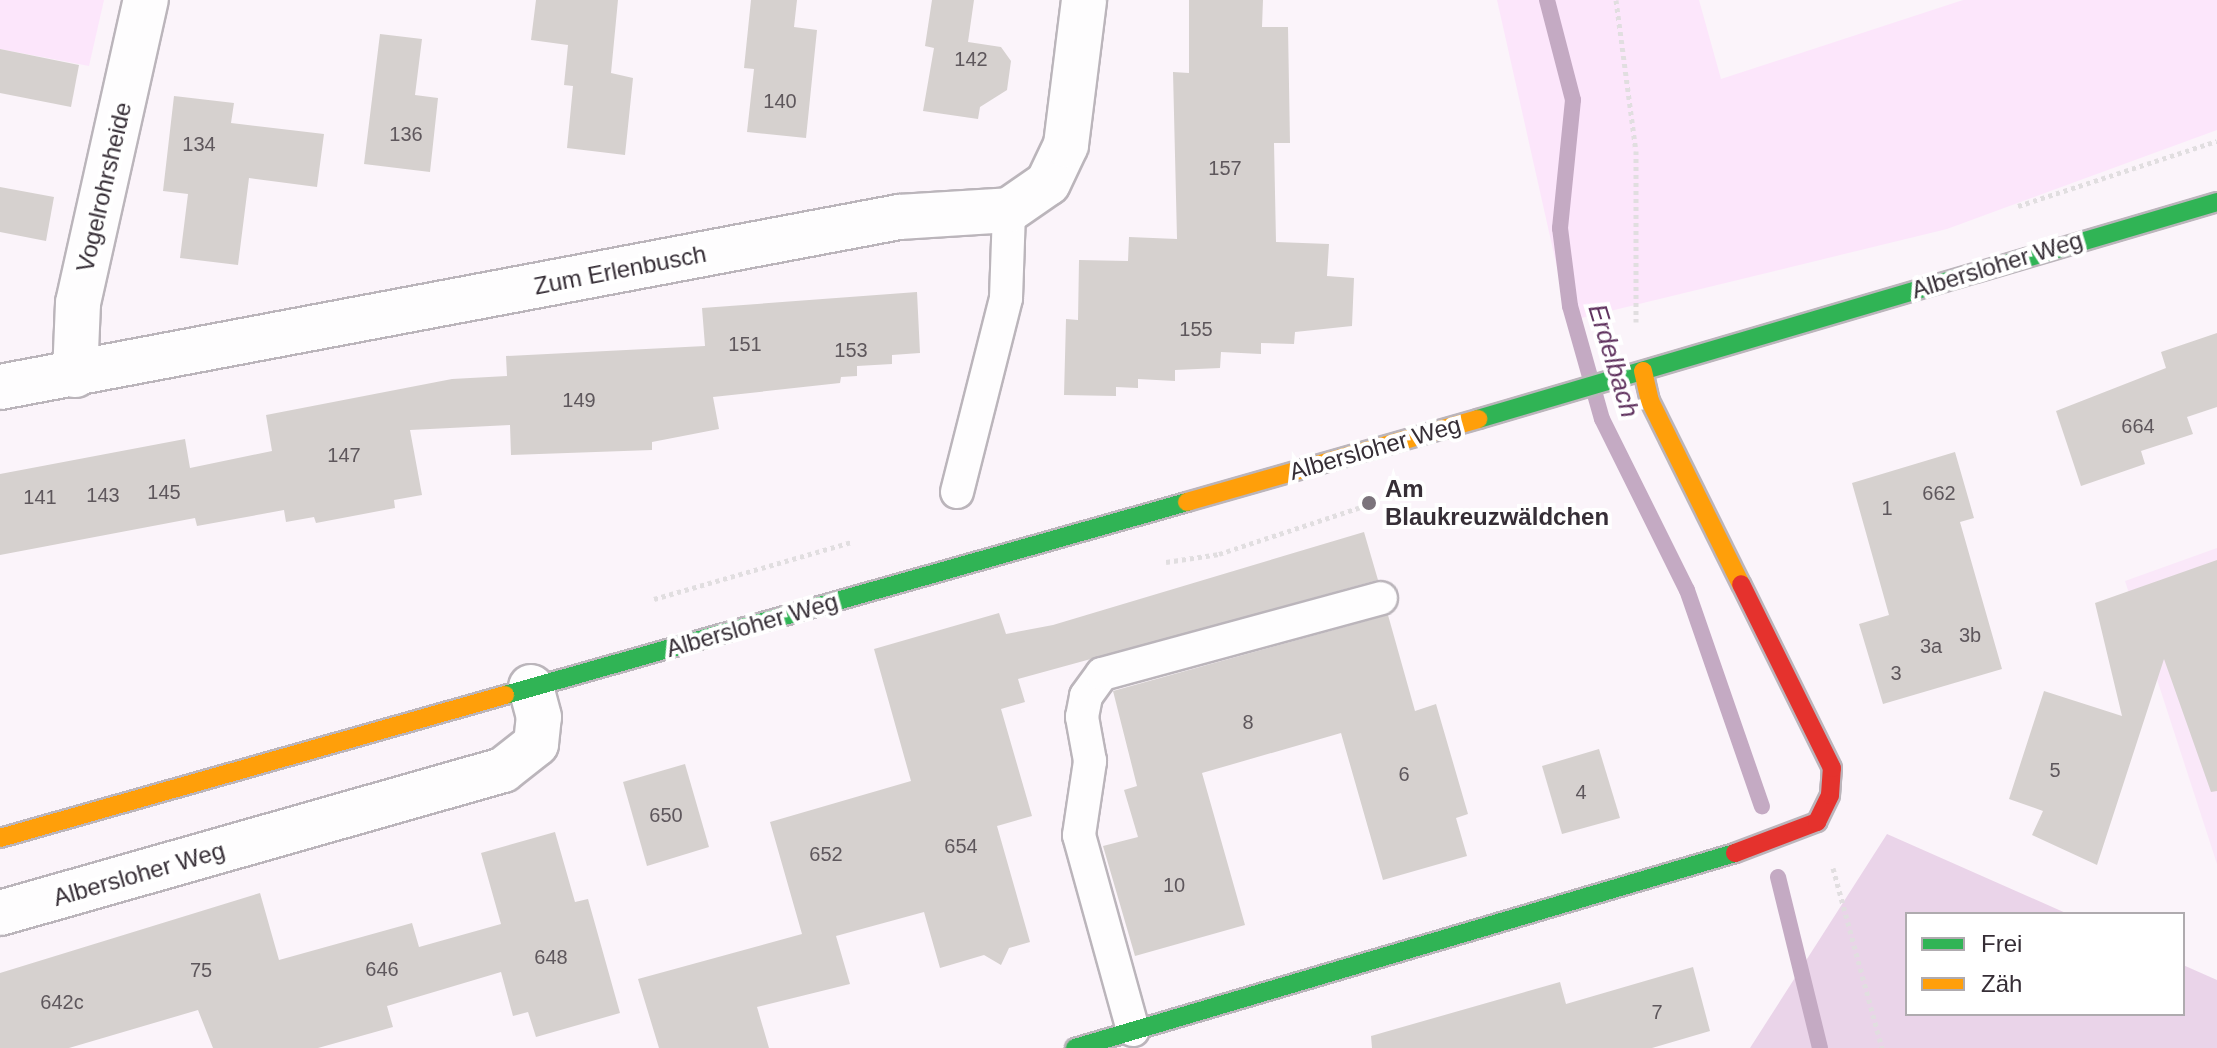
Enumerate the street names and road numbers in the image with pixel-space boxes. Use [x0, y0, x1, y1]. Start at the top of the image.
street label: Vogelrohrsheide [70, 99, 138, 275]
street label: Albersloher Weg [1908, 225, 2086, 305]
street label: Zum Erlenbusch [531, 239, 709, 301]
street label: Albersloher Weg [1286, 410, 1464, 486]
street label: Albersloher Weg [663, 587, 841, 663]
street label: Albersloher Weg [50, 836, 228, 912]

